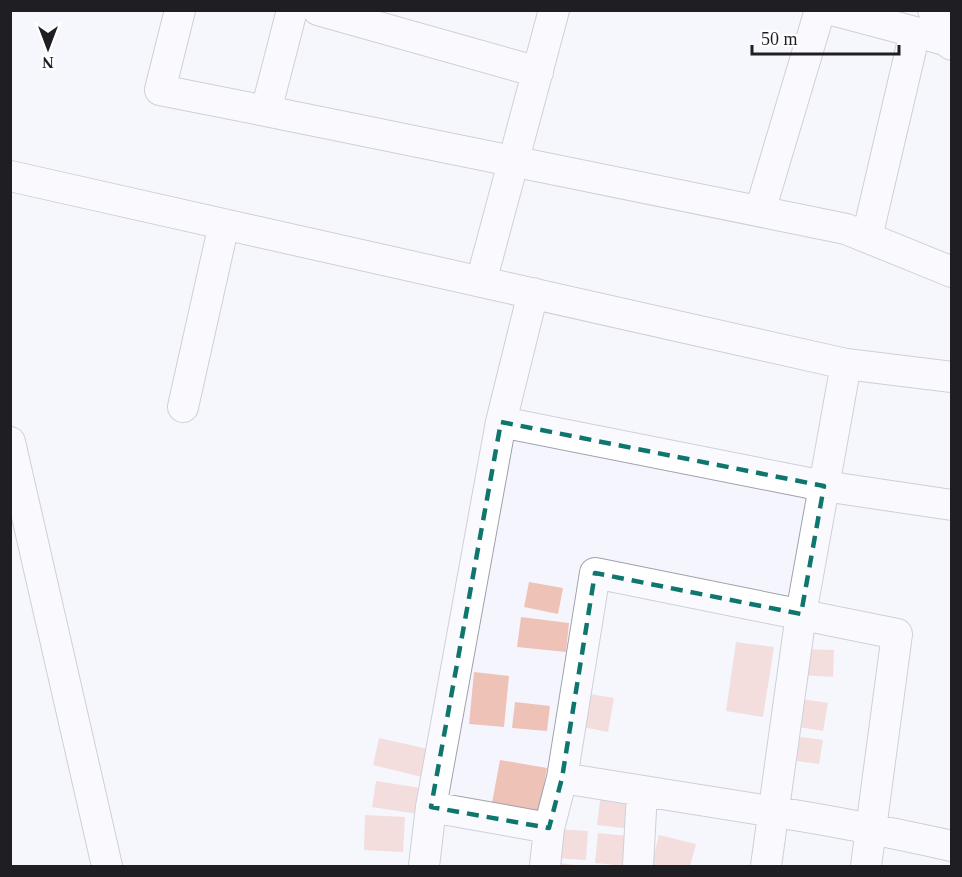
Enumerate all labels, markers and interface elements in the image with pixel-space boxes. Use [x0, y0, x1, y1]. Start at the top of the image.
north arrow [18, 18, 78, 78]
scale bar [752, 18, 899, 56]
text: 50 m [761, 29, 798, 49]
text: N [42, 54, 54, 71]

